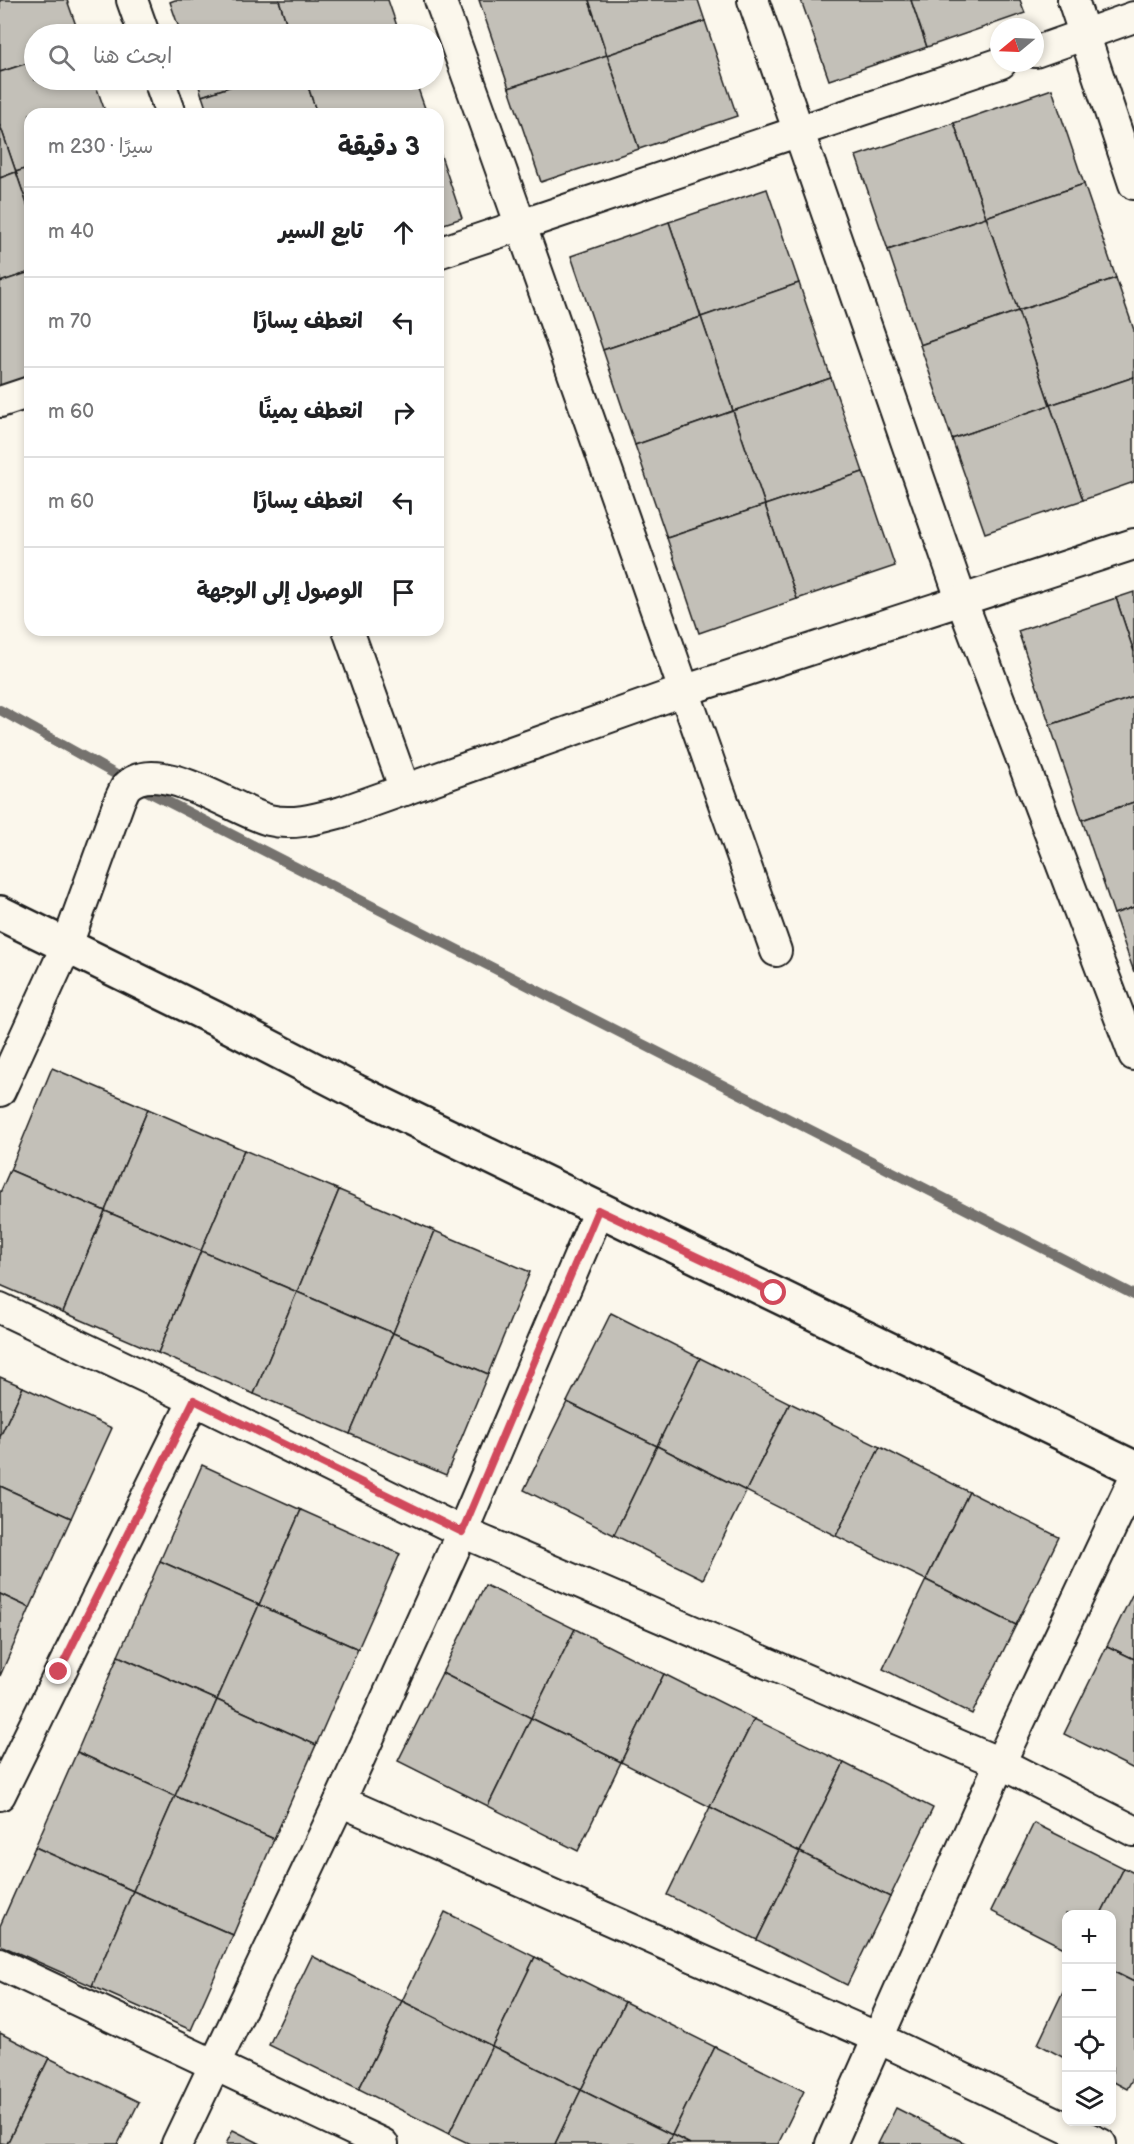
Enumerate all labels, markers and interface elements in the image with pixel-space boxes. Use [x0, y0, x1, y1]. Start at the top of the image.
north arrow [990, 18, 1044, 72]
search box [24, 24, 444, 90]
icon: search [45, 41, 78, 74]
text: ابحث هنا [93, 43, 173, 70]
text: 3 دقيقة [338, 132, 420, 163]
text: سيرًا · 230 m [48, 135, 153, 159]
icon: ahead [387, 216, 420, 249]
text: تابع السير [279, 218, 363, 245]
text: 40 m [48, 220, 94, 244]
icon: left [387, 306, 420, 339]
text: انعطف يسارًا [253, 308, 363, 335]
text: 70 m [48, 310, 92, 334]
icon: right [387, 396, 420, 429]
text: انعطف يمينًا [259, 398, 363, 425]
text: 60 m [48, 400, 94, 424]
icon: left [387, 486, 420, 519]
text: انعطف يسارًا [253, 488, 363, 515]
text: 60 m [48, 490, 94, 514]
icon: arrive [387, 576, 420, 609]
text: الوصول إلى الوجهة [196, 578, 363, 605]
route start [760, 1279, 786, 1305]
route end [45, 1658, 71, 1684]
map controls [1062, 1910, 1116, 2126]
button: + [1062, 1910, 1116, 1964]
button: − [1062, 1964, 1116, 2018]
button: locate [1062, 2018, 1116, 2072]
button: layers [1062, 2072, 1116, 2126]

